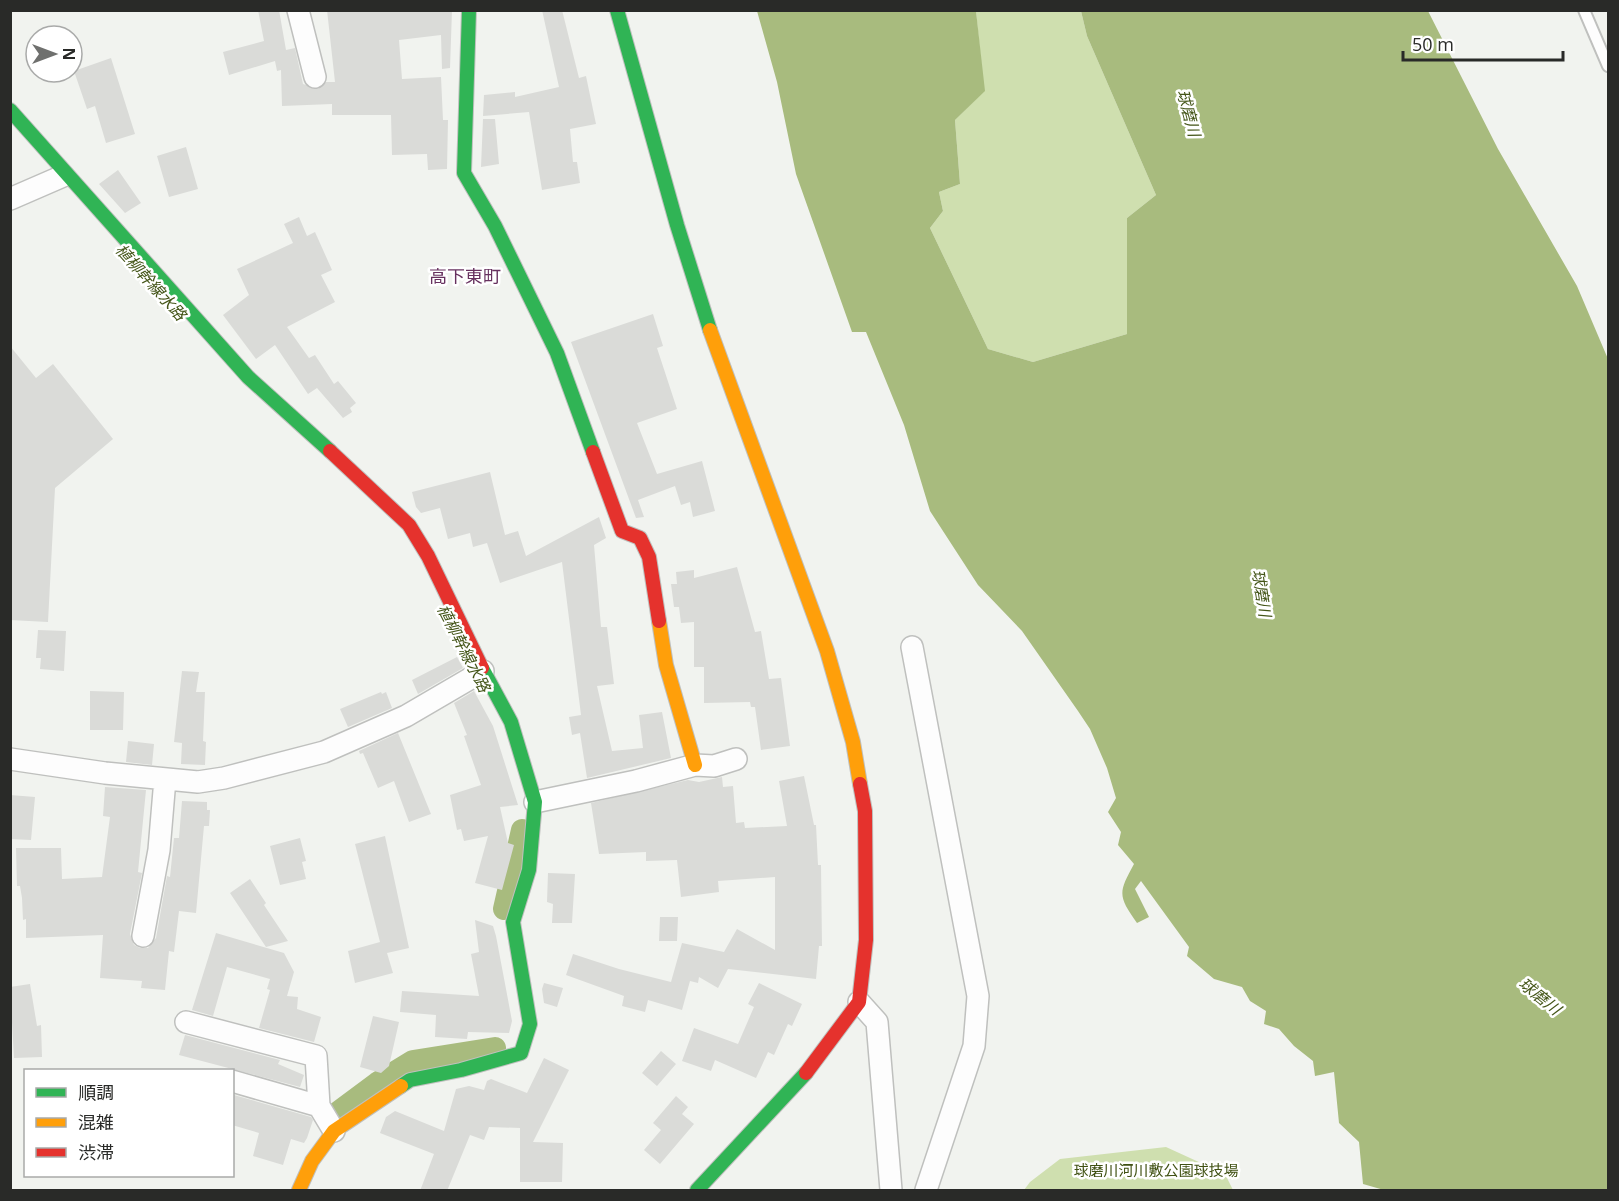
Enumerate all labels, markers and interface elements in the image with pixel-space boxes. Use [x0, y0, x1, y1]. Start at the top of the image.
north arrow [24, 24, 84, 84]
scale bar [1403, 24, 1564, 62]
text: 50 m [1412, 32, 1454, 56]
text: N [58, 47, 80, 61]
water label: 球磨川 [1172, 87, 1206, 141]
water label: 植柳幹線水路 [111, 239, 193, 327]
district label: 高下東町 [429, 264, 501, 288]
water label: 球磨川 [1247, 568, 1277, 620]
water label: 植柳幹線水路 [432, 600, 496, 698]
water label: 球磨川 [1514, 972, 1567, 1021]
legend [24, 1069, 234, 1177]
text: 順調 [78, 1080, 114, 1104]
text: 混雑 [78, 1110, 114, 1134]
text: 渋滞 [78, 1140, 114, 1164]
park label: 球磨川河川敷公園球技場 [1073, 1160, 1239, 1180]

